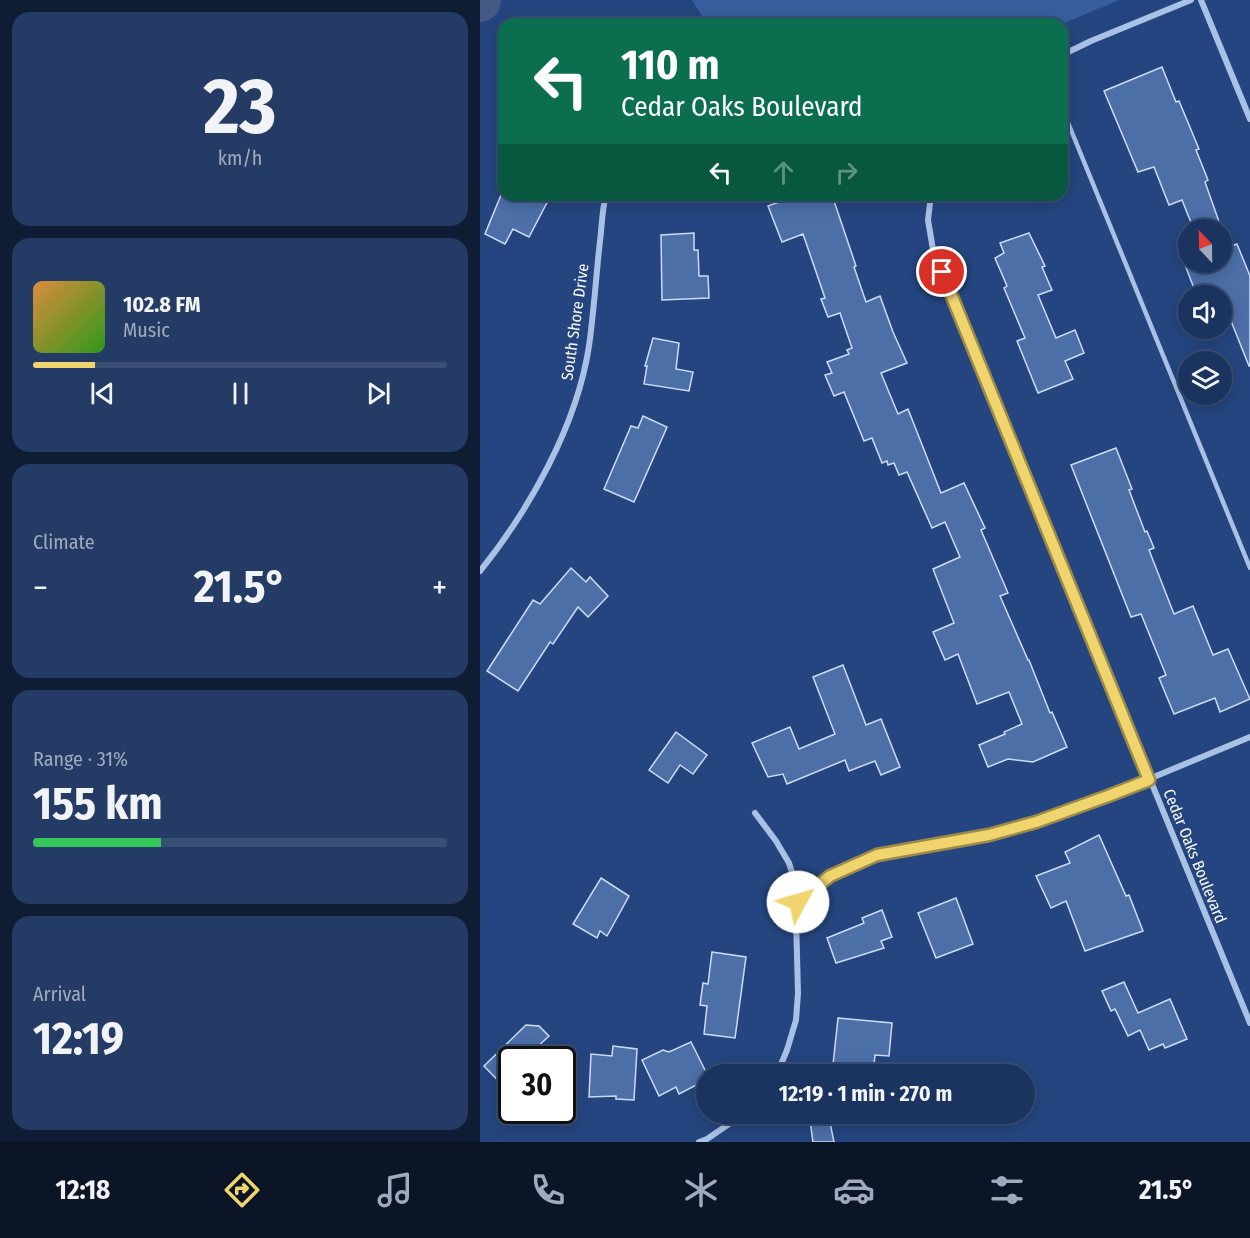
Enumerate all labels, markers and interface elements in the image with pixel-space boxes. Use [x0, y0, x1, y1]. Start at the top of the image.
text: 110 m [621, 40, 720, 90]
icon: left [522, 42, 600, 120]
text: 23 [203, 60, 277, 154]
text: Cedar Oaks Boulevard [621, 91, 863, 123]
text: km/h [218, 146, 262, 170]
icon: left [704, 156, 737, 189]
icon: ahead [767, 156, 800, 189]
icon: right [830, 156, 863, 189]
north arrow [1178, 219, 1232, 273]
map controls [1178, 219, 1232, 405]
pin [916, 246, 967, 297]
icon: arrive [925, 255, 958, 288]
street label: South Shore Drive [557, 262, 593, 382]
button: sound [1178, 285, 1232, 339]
text: 102.8 FM [123, 291, 201, 318]
text: Music [123, 318, 170, 342]
button: layers [1178, 351, 1232, 405]
icon: previous [86, 377, 119, 410]
icon: pause [224, 377, 257, 410]
icon: next [362, 377, 395, 410]
text: Climate [33, 530, 95, 554]
text: 21.5° [194, 560, 286, 614]
text: − [33, 568, 48, 608]
text: + [432, 568, 447, 608]
text: Range · 31% [33, 747, 128, 771]
text: 155 km [33, 777, 163, 831]
street label: Cedar Oaks Boulevard [1159, 786, 1231, 926]
position arrow [766, 870, 830, 934]
text: Arrival [33, 982, 86, 1006]
text: 12:19 [33, 1012, 124, 1066]
speed limit sign: 30 [498, 1046, 576, 1124]
text: 12:19 · 1 min · 270 m [779, 1080, 952, 1107]
icon: directions [221, 1169, 263, 1211]
icon: music [374, 1169, 416, 1211]
icon: phone [527, 1169, 569, 1211]
icon: climate [680, 1169, 722, 1211]
icon: car [833, 1169, 875, 1211]
icon: filters [986, 1169, 1028, 1211]
text: 12:18 [55, 1174, 110, 1206]
text: 21.5° [1139, 1174, 1194, 1206]

